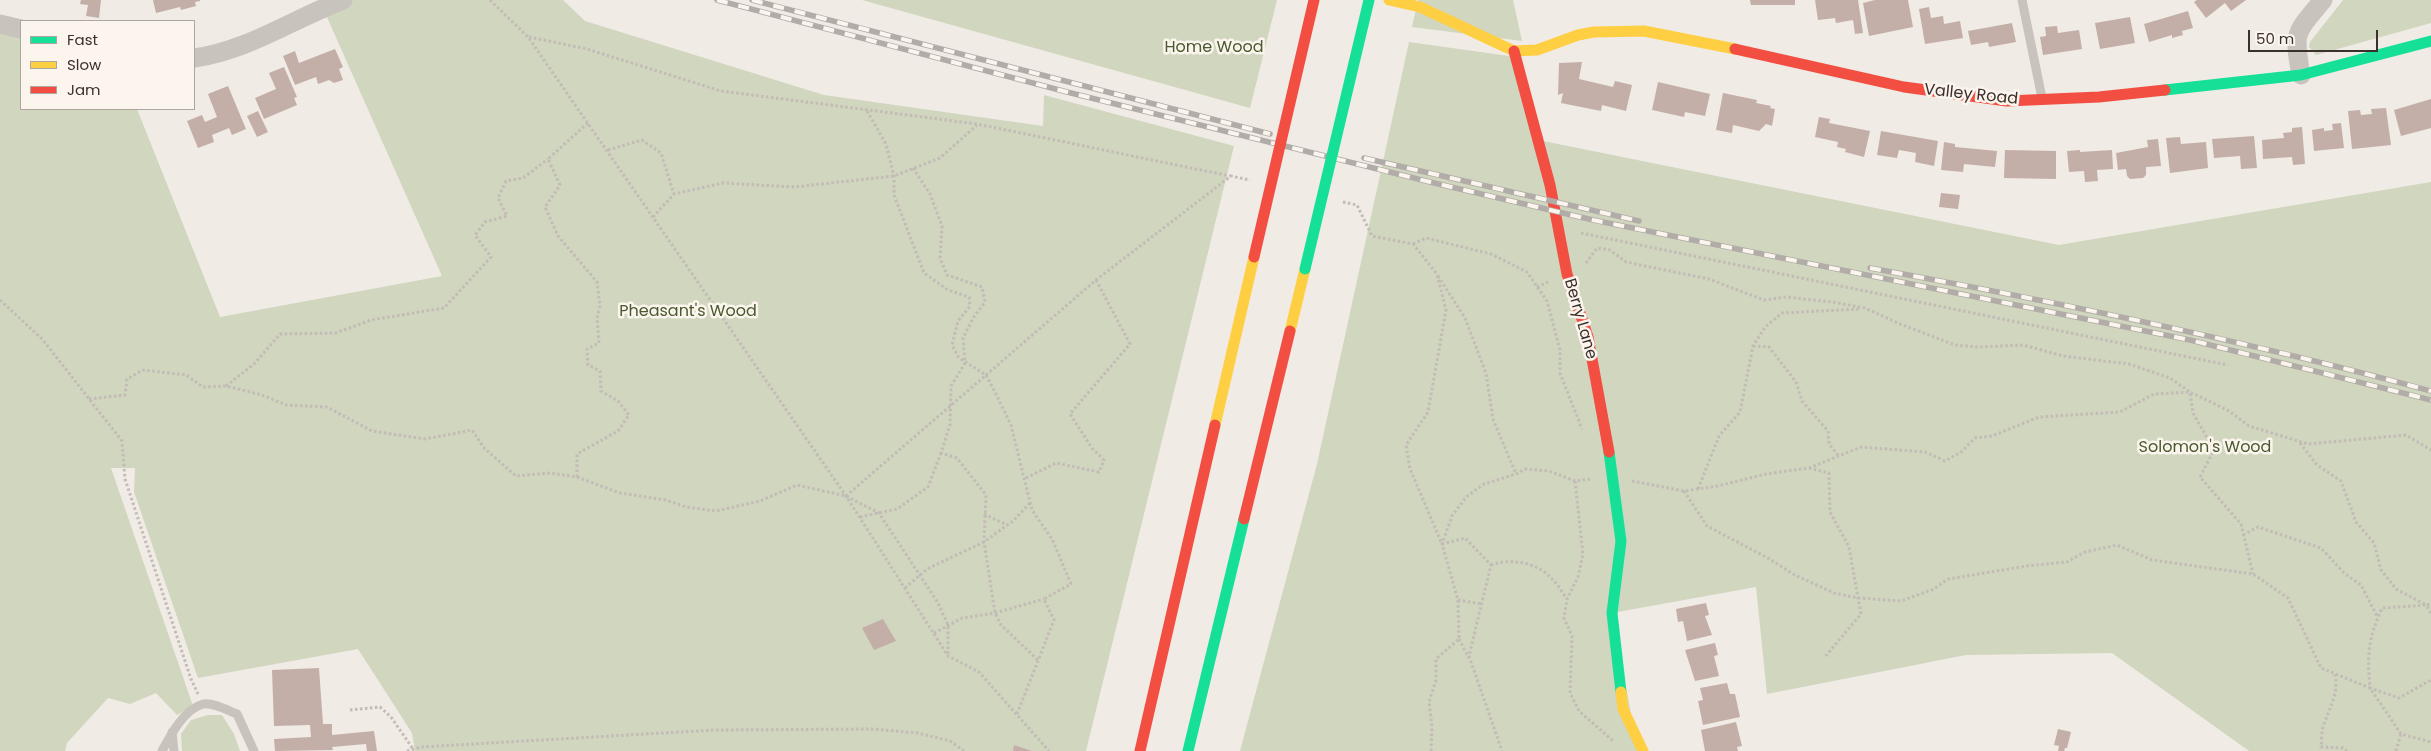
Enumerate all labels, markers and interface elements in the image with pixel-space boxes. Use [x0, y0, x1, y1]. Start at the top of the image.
legend [20, 20, 195, 110]
scale bar [2251, 20, 2381, 52]
text: 50 m [2256, 28, 2294, 49]
text: Fast [67, 29, 98, 50]
park label: Home Wood [1165, 38, 1263, 58]
text: Slow [67, 54, 101, 75]
text: Jam [67, 79, 101, 100]
street label: Valley Road [1923, 81, 2019, 109]
street label: Berry Lane [1559, 277, 1601, 361]
park label: Pheasant's Wood [619, 302, 757, 322]
park label: Solomon's Wood [2139, 438, 2271, 458]

